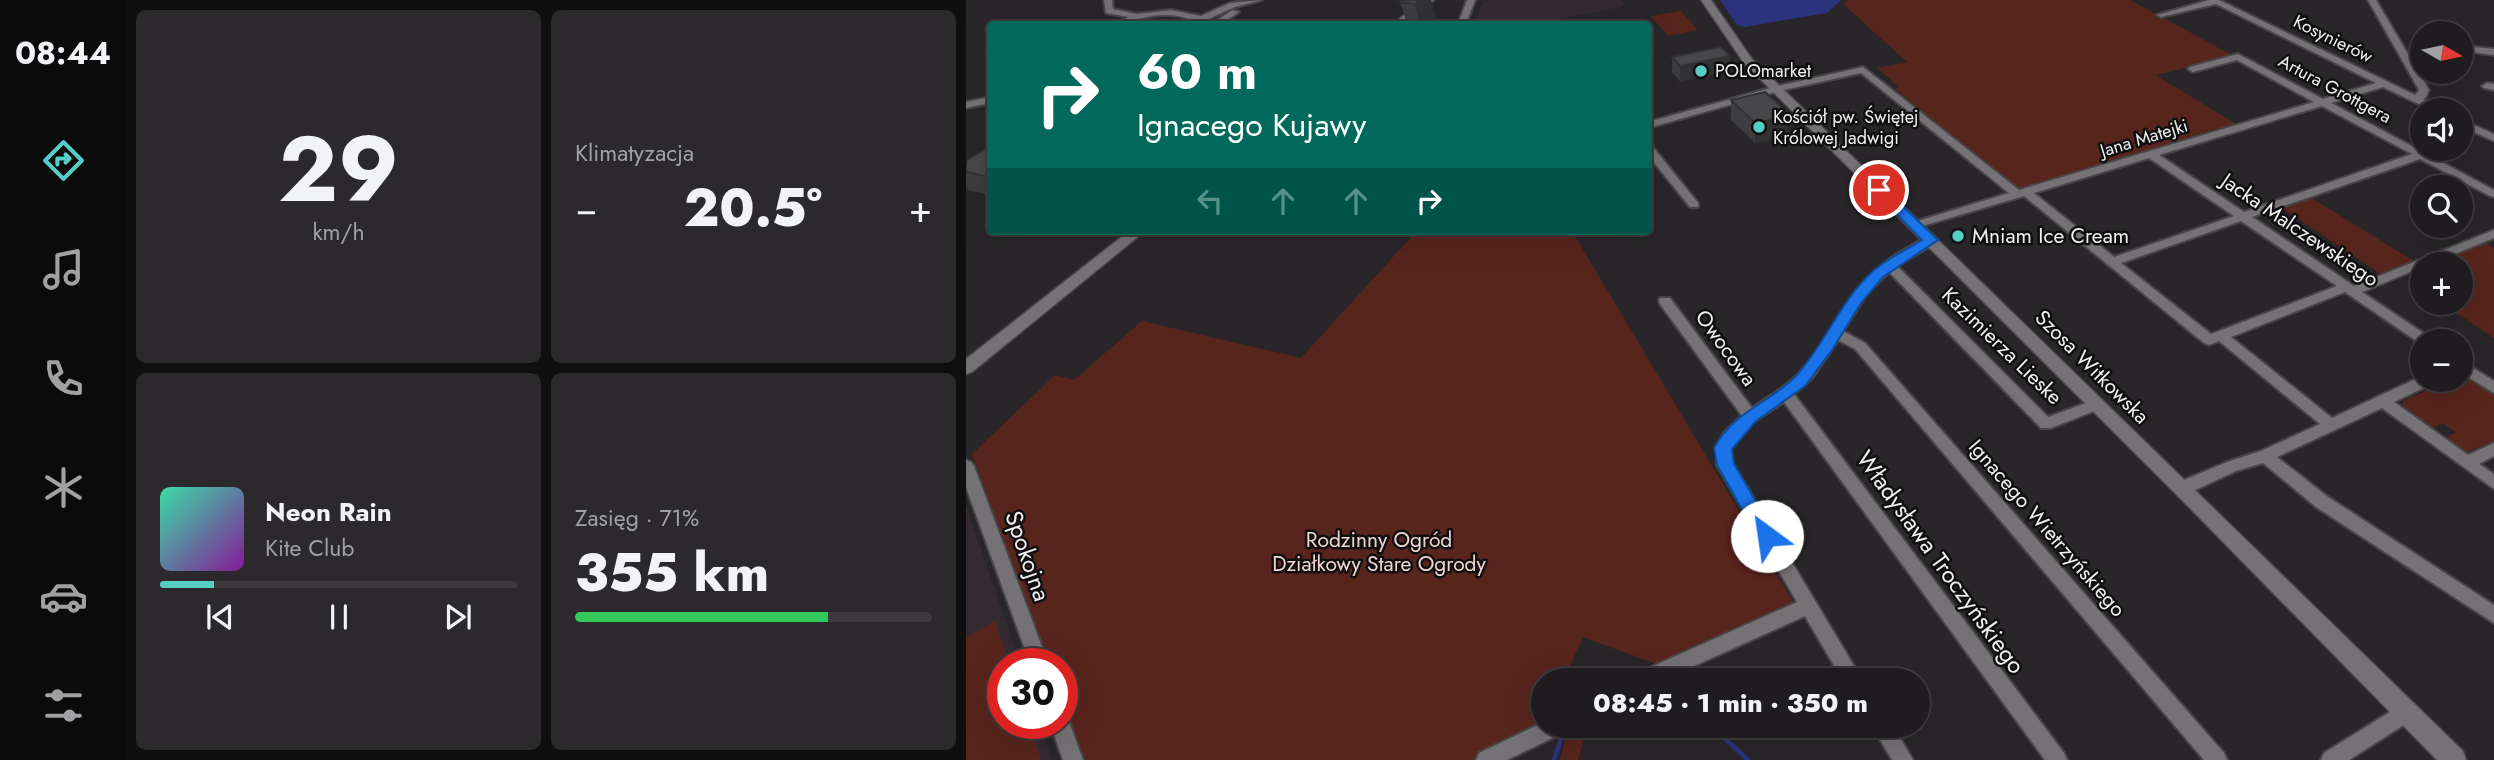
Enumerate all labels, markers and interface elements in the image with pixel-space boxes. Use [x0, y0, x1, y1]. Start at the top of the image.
street label: Kosynierów [2289, 9, 2378, 70]
north arrow [2410, 21, 2473, 84]
map controls [2410, 21, 2473, 392]
text: 08:44 [15, 30, 111, 76]
text: 60 m [1137, 37, 1257, 107]
street label: Artura Grottgera [2274, 48, 2396, 130]
icon: right [1022, 49, 1113, 140]
place label: POLOmarket [1715, 58, 1812, 84]
marker: POLOmarket [1693, 63, 1709, 79]
button: sound [2410, 98, 2473, 161]
text: Ignacego Kujawy [1137, 102, 1366, 148]
text: 29 [278, 104, 399, 235]
place label: Kościół pw. Świętej Królowej Jadwigi [1773, 104, 1918, 151]
street label: Jana Matejki [2095, 112, 2191, 164]
marker: Kościół pw. Świętej Królowej Jadwigi [1751, 119, 1767, 135]
icon: directions [39, 136, 88, 185]
text: Klimatyzacja [575, 136, 694, 170]
pin [1849, 160, 1909, 220]
street label: Jacka Malczewskiego [2213, 164, 2385, 294]
text: 20.5° [684, 170, 822, 246]
icon: arrive [1860, 171, 1898, 209]
button: search [2410, 175, 2473, 238]
text: − [575, 181, 597, 236]
text: + [909, 181, 932, 236]
icon: left [1191, 182, 1229, 220]
icon: ahead [1264, 182, 1302, 220]
icon: ahead [1337, 182, 1375, 220]
icon: right [1410, 182, 1448, 220]
text: km/h [313, 215, 364, 249]
place label: Mniam Ice Cream [1972, 221, 2129, 251]
marker: Mniam Ice Cream [1950, 228, 1966, 244]
icon: music [39, 245, 88, 294]
button: + [2410, 252, 2473, 315]
street label: Kazimierza Lieske [1935, 280, 2069, 412]
street label: Szosa Witkowska [2028, 303, 2156, 431]
street label: Owocowa [1688, 304, 1764, 392]
button: − [2410, 329, 2473, 392]
icon: phone [39, 354, 88, 403]
street label: Ignacego Wietrzyńskiego [1961, 433, 2133, 623]
street label: Władysława Troczyńskiego [1848, 443, 2034, 681]
icon: climate [39, 463, 88, 512]
text: Neon Rain [265, 493, 392, 531]
position arrow [1730, 499, 1804, 573]
text: Zasięg · 71% [575, 501, 699, 535]
street label: Spokojna [996, 506, 1060, 606]
park label: Rodzinny Ogród Działkowy Stare Ogrody [1272, 525, 1487, 579]
text: Kite Club [265, 531, 354, 565]
text: 355 km [575, 535, 769, 611]
icon: car [39, 572, 88, 621]
icon: previous [201, 598, 239, 636]
icon: pause [320, 598, 358, 636]
icon: next [439, 598, 477, 636]
speed limit sign: 30 [987, 648, 1078, 739]
icon: filters [39, 681, 88, 730]
text: 08:45 · 1 min · 350 m [1593, 684, 1868, 722]

